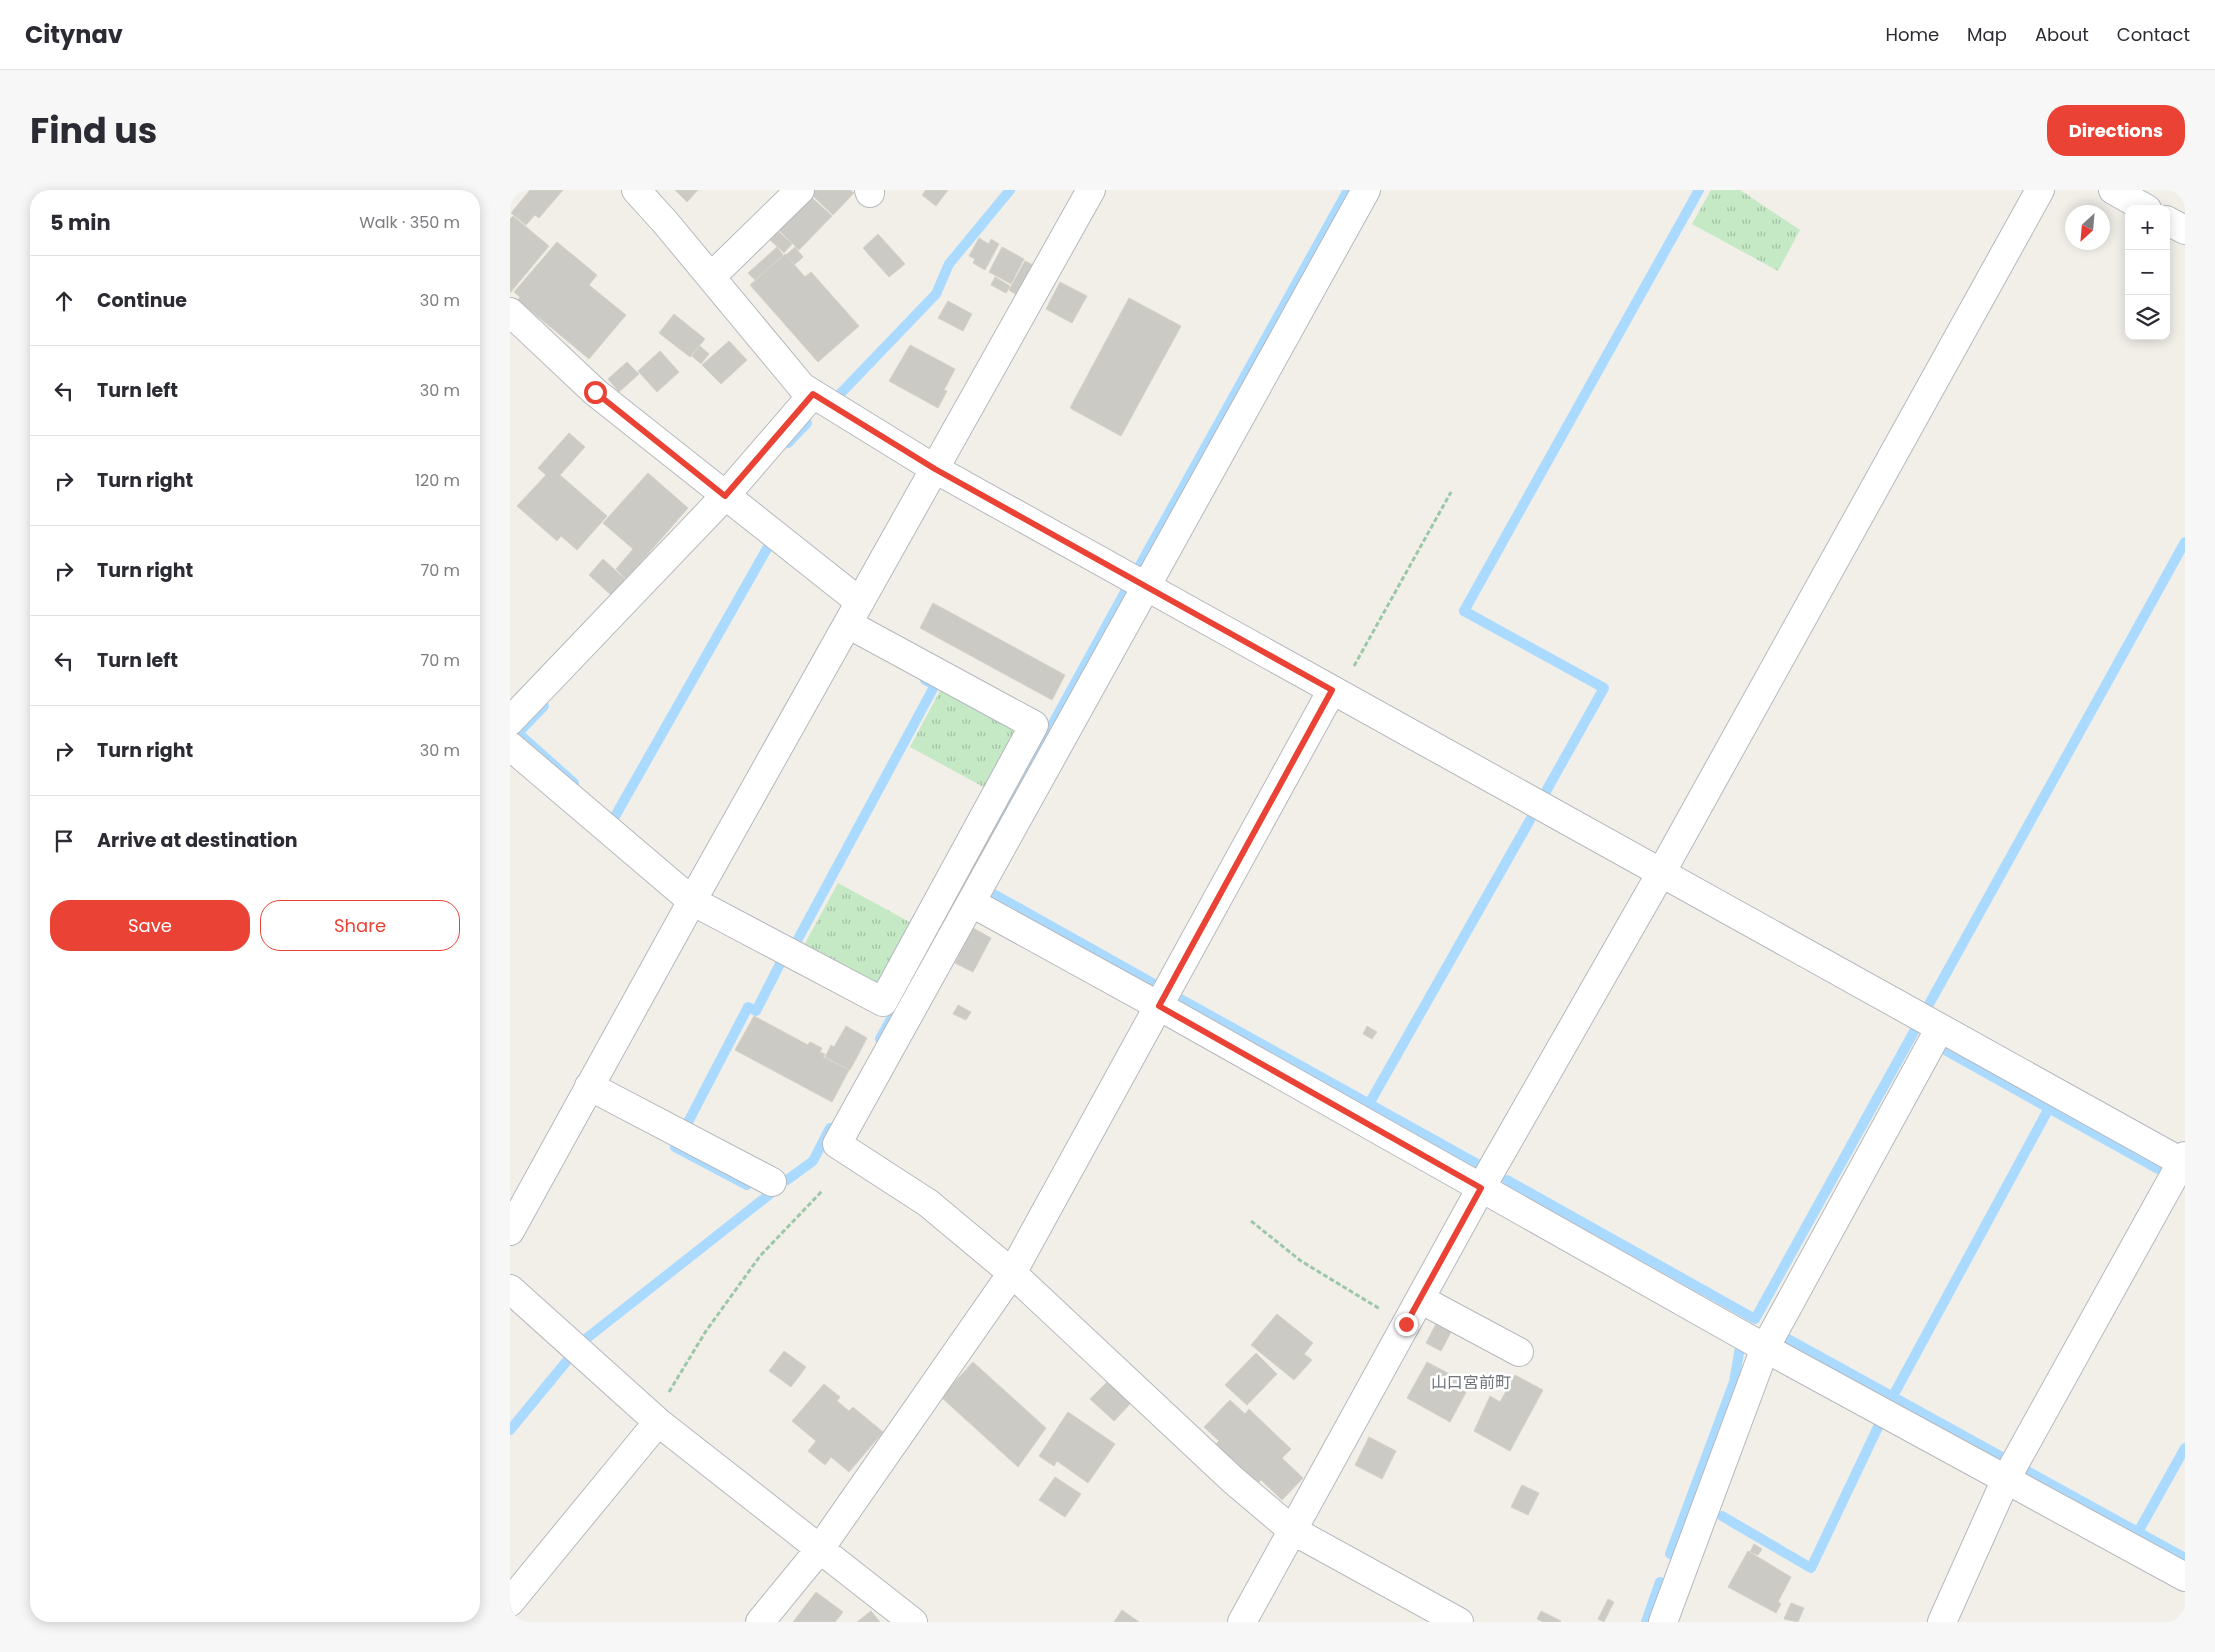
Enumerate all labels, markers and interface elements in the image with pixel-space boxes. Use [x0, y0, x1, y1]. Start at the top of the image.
text: Citynav [25, 18, 123, 51]
text: Home [1885, 22, 1939, 47]
text: Map [1967, 22, 2007, 47]
text: About [2035, 22, 2089, 47]
text: Contact [2117, 22, 2190, 47]
button: Directions [2047, 105, 2185, 156]
text: Find us [30, 106, 157, 155]
north arrow [2065, 205, 2110, 250]
map controls [2125, 205, 2170, 340]
button: + [2125, 205, 2170, 250]
text: 5 min [50, 208, 111, 237]
text: Walk · 350 m [359, 211, 460, 234]
button: − [2125, 250, 2170, 295]
icon: ahead [50, 287, 78, 315]
text: Continue [97, 287, 187, 314]
text: 30 m [420, 289, 460, 312]
button: layers [2125, 295, 2170, 340]
icon: left [50, 377, 78, 405]
text: Turn left [97, 377, 178, 404]
text: 30 m [420, 379, 460, 402]
route start [584, 381, 607, 404]
icon: right [50, 467, 78, 495]
text: Turn right [97, 467, 193, 494]
text: 120 m [415, 469, 460, 492]
icon: right [50, 557, 78, 585]
text: Turn right [97, 557, 193, 584]
text: 70 m [420, 559, 460, 582]
icon: left [50, 647, 78, 675]
text: Turn left [97, 647, 178, 674]
text: 70 m [420, 649, 460, 672]
icon: right [50, 737, 78, 765]
text: Turn right [97, 737, 193, 764]
text: 30 m [420, 739, 460, 762]
icon: arrive [50, 827, 78, 855]
text: Arrive at destination [97, 827, 298, 854]
button: Save [50, 900, 250, 951]
button: Share [260, 900, 460, 951]
route end [1395, 1313, 1418, 1336]
district label: 山口宮前町 [1431, 1371, 1511, 1394]

